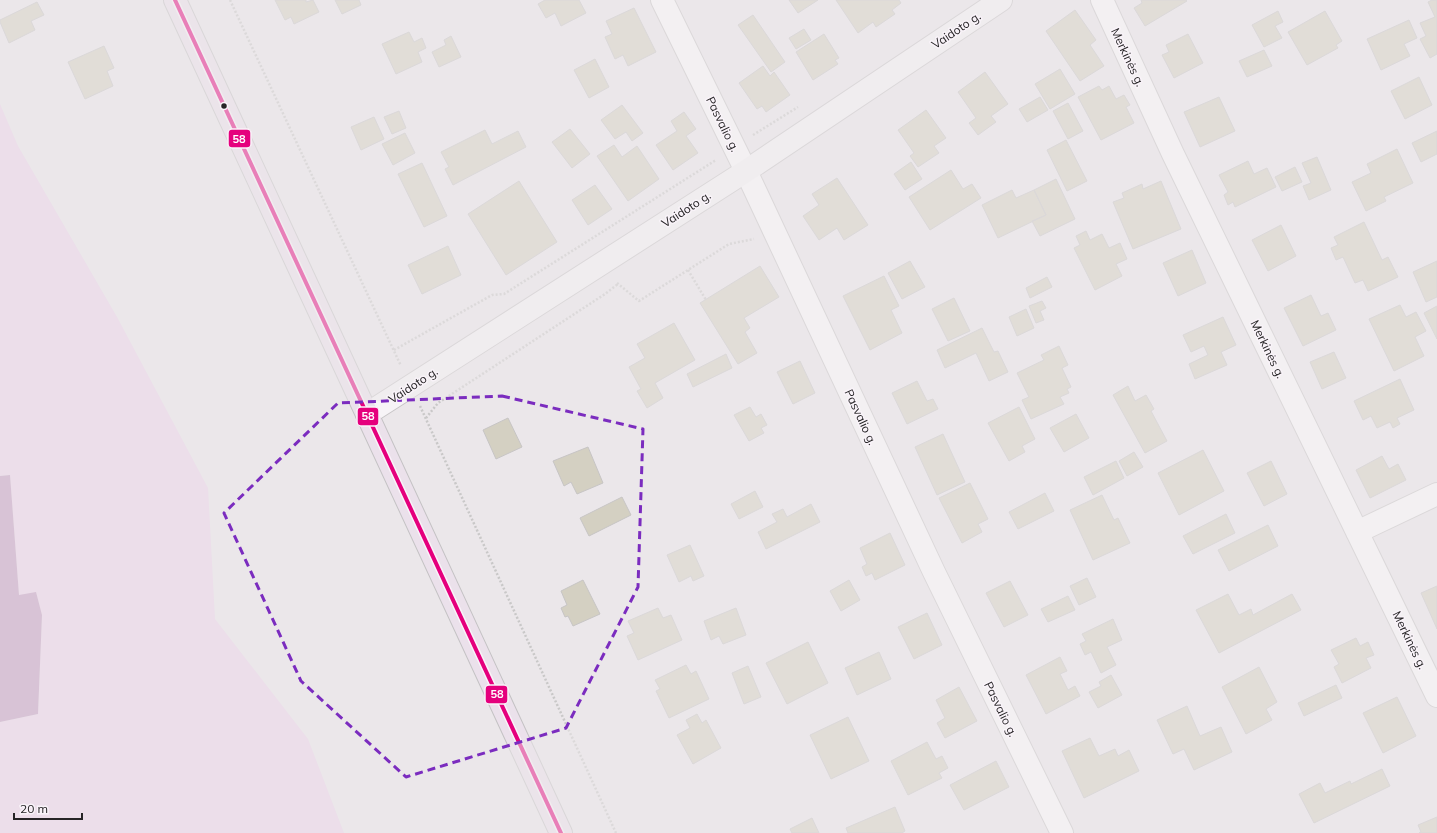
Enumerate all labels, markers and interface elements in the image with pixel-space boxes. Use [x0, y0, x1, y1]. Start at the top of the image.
street label: Vaidoto g. [929, 8, 983, 52]
street label: Merkinės g. [1108, 25, 1148, 89]
street label: Pasvalio g. [703, 94, 743, 154]
unlabelled marker [219, 101, 229, 111]
line badge: 58 [228, 129, 251, 148]
text: 58 [232, 132, 246, 146]
street label: Vaidoto g. [658, 188, 714, 230]
street label: Merkinės g. [1247, 317, 1289, 381]
street label: Vaidoto g. [385, 364, 441, 406]
street label: Pasvalio g. [842, 387, 880, 447]
line badge: 58 [357, 407, 379, 426]
text: 58 [361, 409, 375, 423]
street label: Merkinės g. [1389, 608, 1431, 672]
street label: Pasvalio g. [981, 679, 1021, 739]
line badge: 58 [485, 685, 508, 704]
text: 58 [490, 687, 504, 701]
scale bar [14, 795, 82, 821]
text: 20 m [20, 801, 48, 816]

